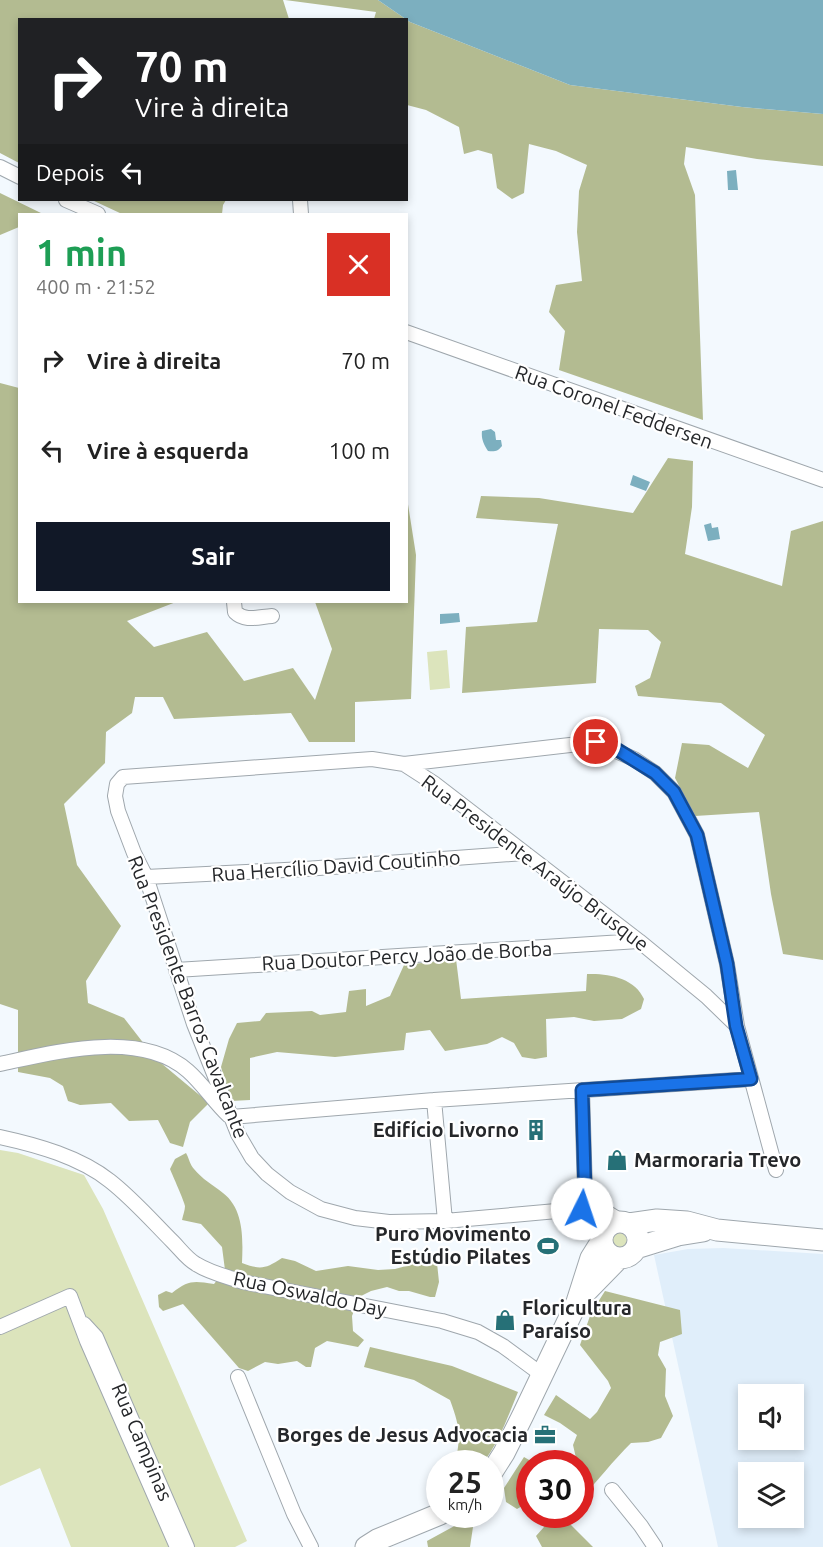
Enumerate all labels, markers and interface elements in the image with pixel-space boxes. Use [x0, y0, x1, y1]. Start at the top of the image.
icon: right [36, 42, 114, 120]
text: 70 m [135, 43, 229, 90]
text: Vire à direita [135, 92, 289, 122]
icon: left [116, 156, 149, 189]
text: Depois [36, 160, 104, 185]
text: 1 min [36, 232, 127, 273]
button: close [327, 233, 390, 296]
text: 400 m · 21:52 [36, 275, 156, 298]
icon: right [36, 344, 69, 377]
text: Vire à direita [87, 348, 221, 373]
text: 70 m [341, 348, 390, 373]
street label: Rua Coronel Feddersen [512, 360, 716, 453]
icon: left [36, 434, 69, 467]
text: Vire à esquerda [87, 438, 249, 463]
text: 100 m [329, 438, 390, 463]
button: Sair [36, 522, 390, 591]
pin [570, 716, 621, 767]
icon: arrive [579, 725, 612, 758]
street label: Rua Presidente Araújo Brusque [417, 770, 653, 956]
street label: Rua Hercílio David Coutinho [211, 845, 461, 886]
street label: Rua Presidente Barros Cavalcante [124, 852, 253, 1142]
street label: Rua Doutor Percy João de Borba [261, 936, 553, 975]
place label: Edifício Livorno [373, 1118, 519, 1141]
building icon: Edifício Livorno [524, 1118, 548, 1142]
shop icon: Marmoraria Trevo [605, 1148, 629, 1172]
place label: Marmoraria Trevo [634, 1148, 801, 1171]
position arrow [550, 1177, 614, 1241]
place label: Puro Movimento Estúdio Pilates [375, 1222, 531, 1268]
sports icon: Puro Movimento Estúdio Pilates [536, 1234, 560, 1258]
street label: Rua Oswaldo Day [231, 1266, 389, 1321]
place label: Floricultura Paraíso [522, 1296, 632, 1342]
shop icon: Floricultura Paraíso [493, 1308, 517, 1332]
street label: Rua Campinas [107, 1380, 178, 1504]
map controls [738, 1384, 804, 1528]
button: sound [738, 1384, 804, 1450]
place label: Borges de Jesus Advocacia [277, 1423, 528, 1446]
office icon: Borges de Jesus Advocacia [533, 1423, 557, 1447]
speed limit sign: 30 [516, 1450, 594, 1528]
button: layers [738, 1462, 804, 1528]
text: 25 [448, 1465, 482, 1499]
text: km/h [448, 1496, 482, 1513]

